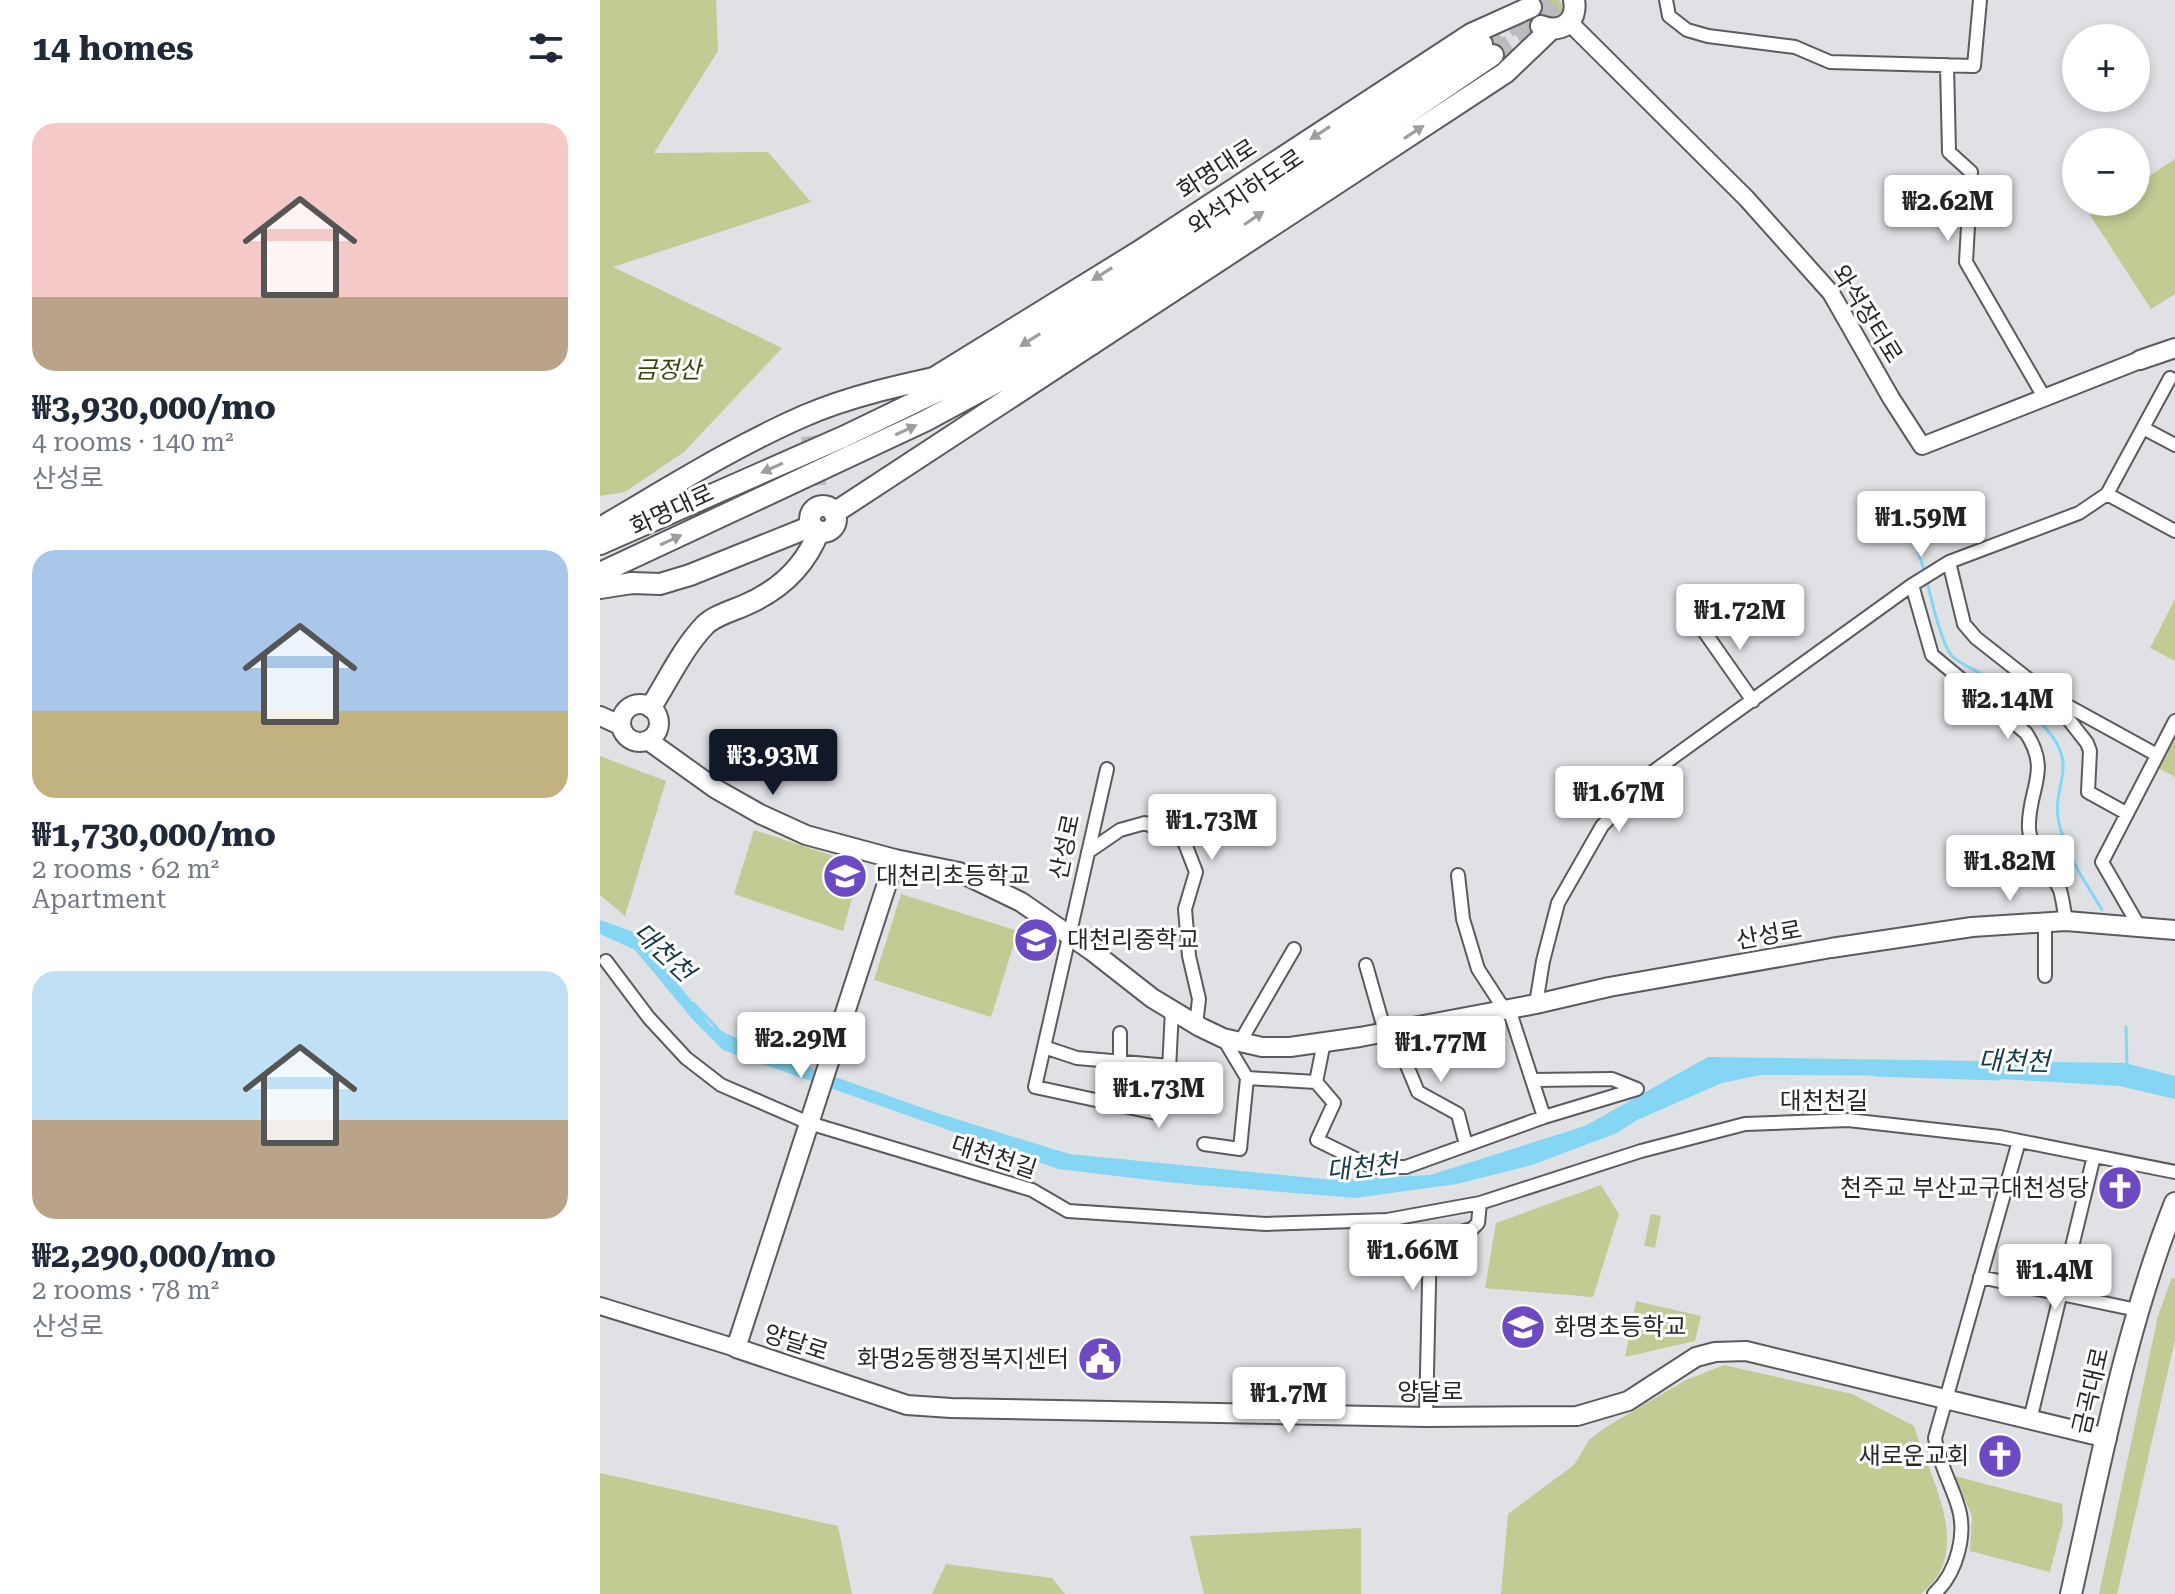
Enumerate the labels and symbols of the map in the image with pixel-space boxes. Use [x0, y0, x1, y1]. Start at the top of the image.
one-way arrow [1309, 125, 1331, 140]
one-way arrow [1404, 125, 1425, 140]
street label: 화명대로 [1172, 133, 1262, 205]
street label: 와석지하도로 [1183, 143, 1309, 241]
pin: ₩2.62M [1883, 175, 2013, 243]
one-way arrow [1244, 211, 1265, 226]
street label: 와석장터로 [1826, 260, 1908, 368]
one-way arrow [1091, 267, 1113, 281]
one-way arrow [1019, 333, 1041, 347]
park label: 금정산 [635, 356, 704, 384]
one-way arrow [895, 423, 918, 437]
one-way arrow [760, 461, 784, 475]
street label: 화명대로 [626, 479, 718, 541]
pin: ₩1.59M [1856, 491, 1986, 559]
one-way arrow [659, 533, 682, 547]
pin: ₩1.72M [1675, 584, 1805, 652]
pin: ₩2.14M [1943, 673, 2073, 741]
pin: ₩3.93M [708, 729, 838, 797]
pin: ₩1.67M [1554, 766, 1684, 834]
pin: ₩1.73M [1147, 794, 1277, 862]
street label: 산성로 [1044, 812, 1086, 882]
pin: ₩1.82M [1945, 835, 2075, 903]
school or university icon: 대천리초등학교 [821, 852, 869, 900]
place label: 대천리초등학교 [876, 862, 1031, 890]
street label: 산성로 [1734, 915, 1804, 955]
school or university icon: 대천리중학교 [1012, 916, 1060, 964]
water label: 대천천 [628, 917, 703, 990]
place label: 대천리중학교 [1067, 926, 1199, 954]
pin: ₩2.29M [736, 1012, 866, 1080]
pin: ₩1.77M [1376, 1016, 1506, 1084]
water label: 대천천 [1978, 1045, 2053, 1077]
pin: ₩1.73M [1094, 1062, 1224, 1130]
street label: 대천천길 [1780, 1087, 1868, 1115]
street label: 대천천길 [948, 1130, 1040, 1184]
water label: 대천천 [1325, 1148, 1402, 1186]
church icon: 천주교 부산교구대천성당 [2096, 1164, 2144, 1212]
place label: 천주교 부산교구대천성당 [1840, 1174, 2089, 1202]
pin: ₩1.66M [1348, 1224, 1478, 1292]
pin: ₩1.4M [1999, 1244, 2111, 1312]
school or university icon: 화명초등학교 [1499, 1303, 1547, 1351]
place label: 화명초등학교 [1554, 1313, 1686, 1341]
street label: 양달로 [760, 1319, 832, 1367]
public building icon: 화명2동행정복지센터 [1076, 1335, 1124, 1383]
place label: 화명2동행정복지센터 [857, 1345, 1069, 1373]
street label: 금곡대로 [2067, 1345, 2115, 1437]
pin: ₩1.7M [1233, 1367, 1345, 1435]
street label: 양달로 [1397, 1378, 1463, 1406]
church icon: 새로운교회 [1976, 1432, 2024, 1480]
place label: 새로운교회 [1859, 1442, 1969, 1470]

